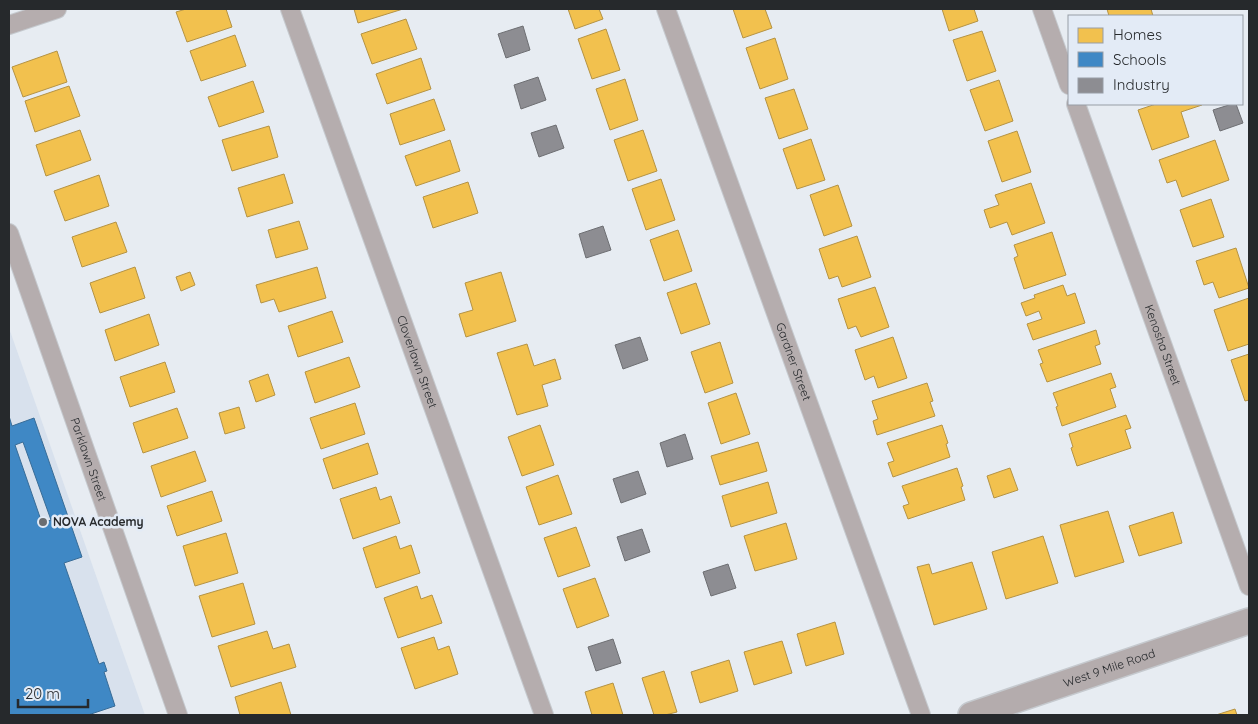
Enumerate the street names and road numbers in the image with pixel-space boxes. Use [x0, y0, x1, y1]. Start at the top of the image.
street label: Kenosha Street [1142, 302, 1184, 387]
street label: Cloverlawn Street [394, 313, 441, 410]
street label: Gardner Street [773, 320, 815, 403]
street label: Parklawn Street [67, 416, 110, 503]
street label: West 9 Mile Road [1061, 645, 1157, 690]

